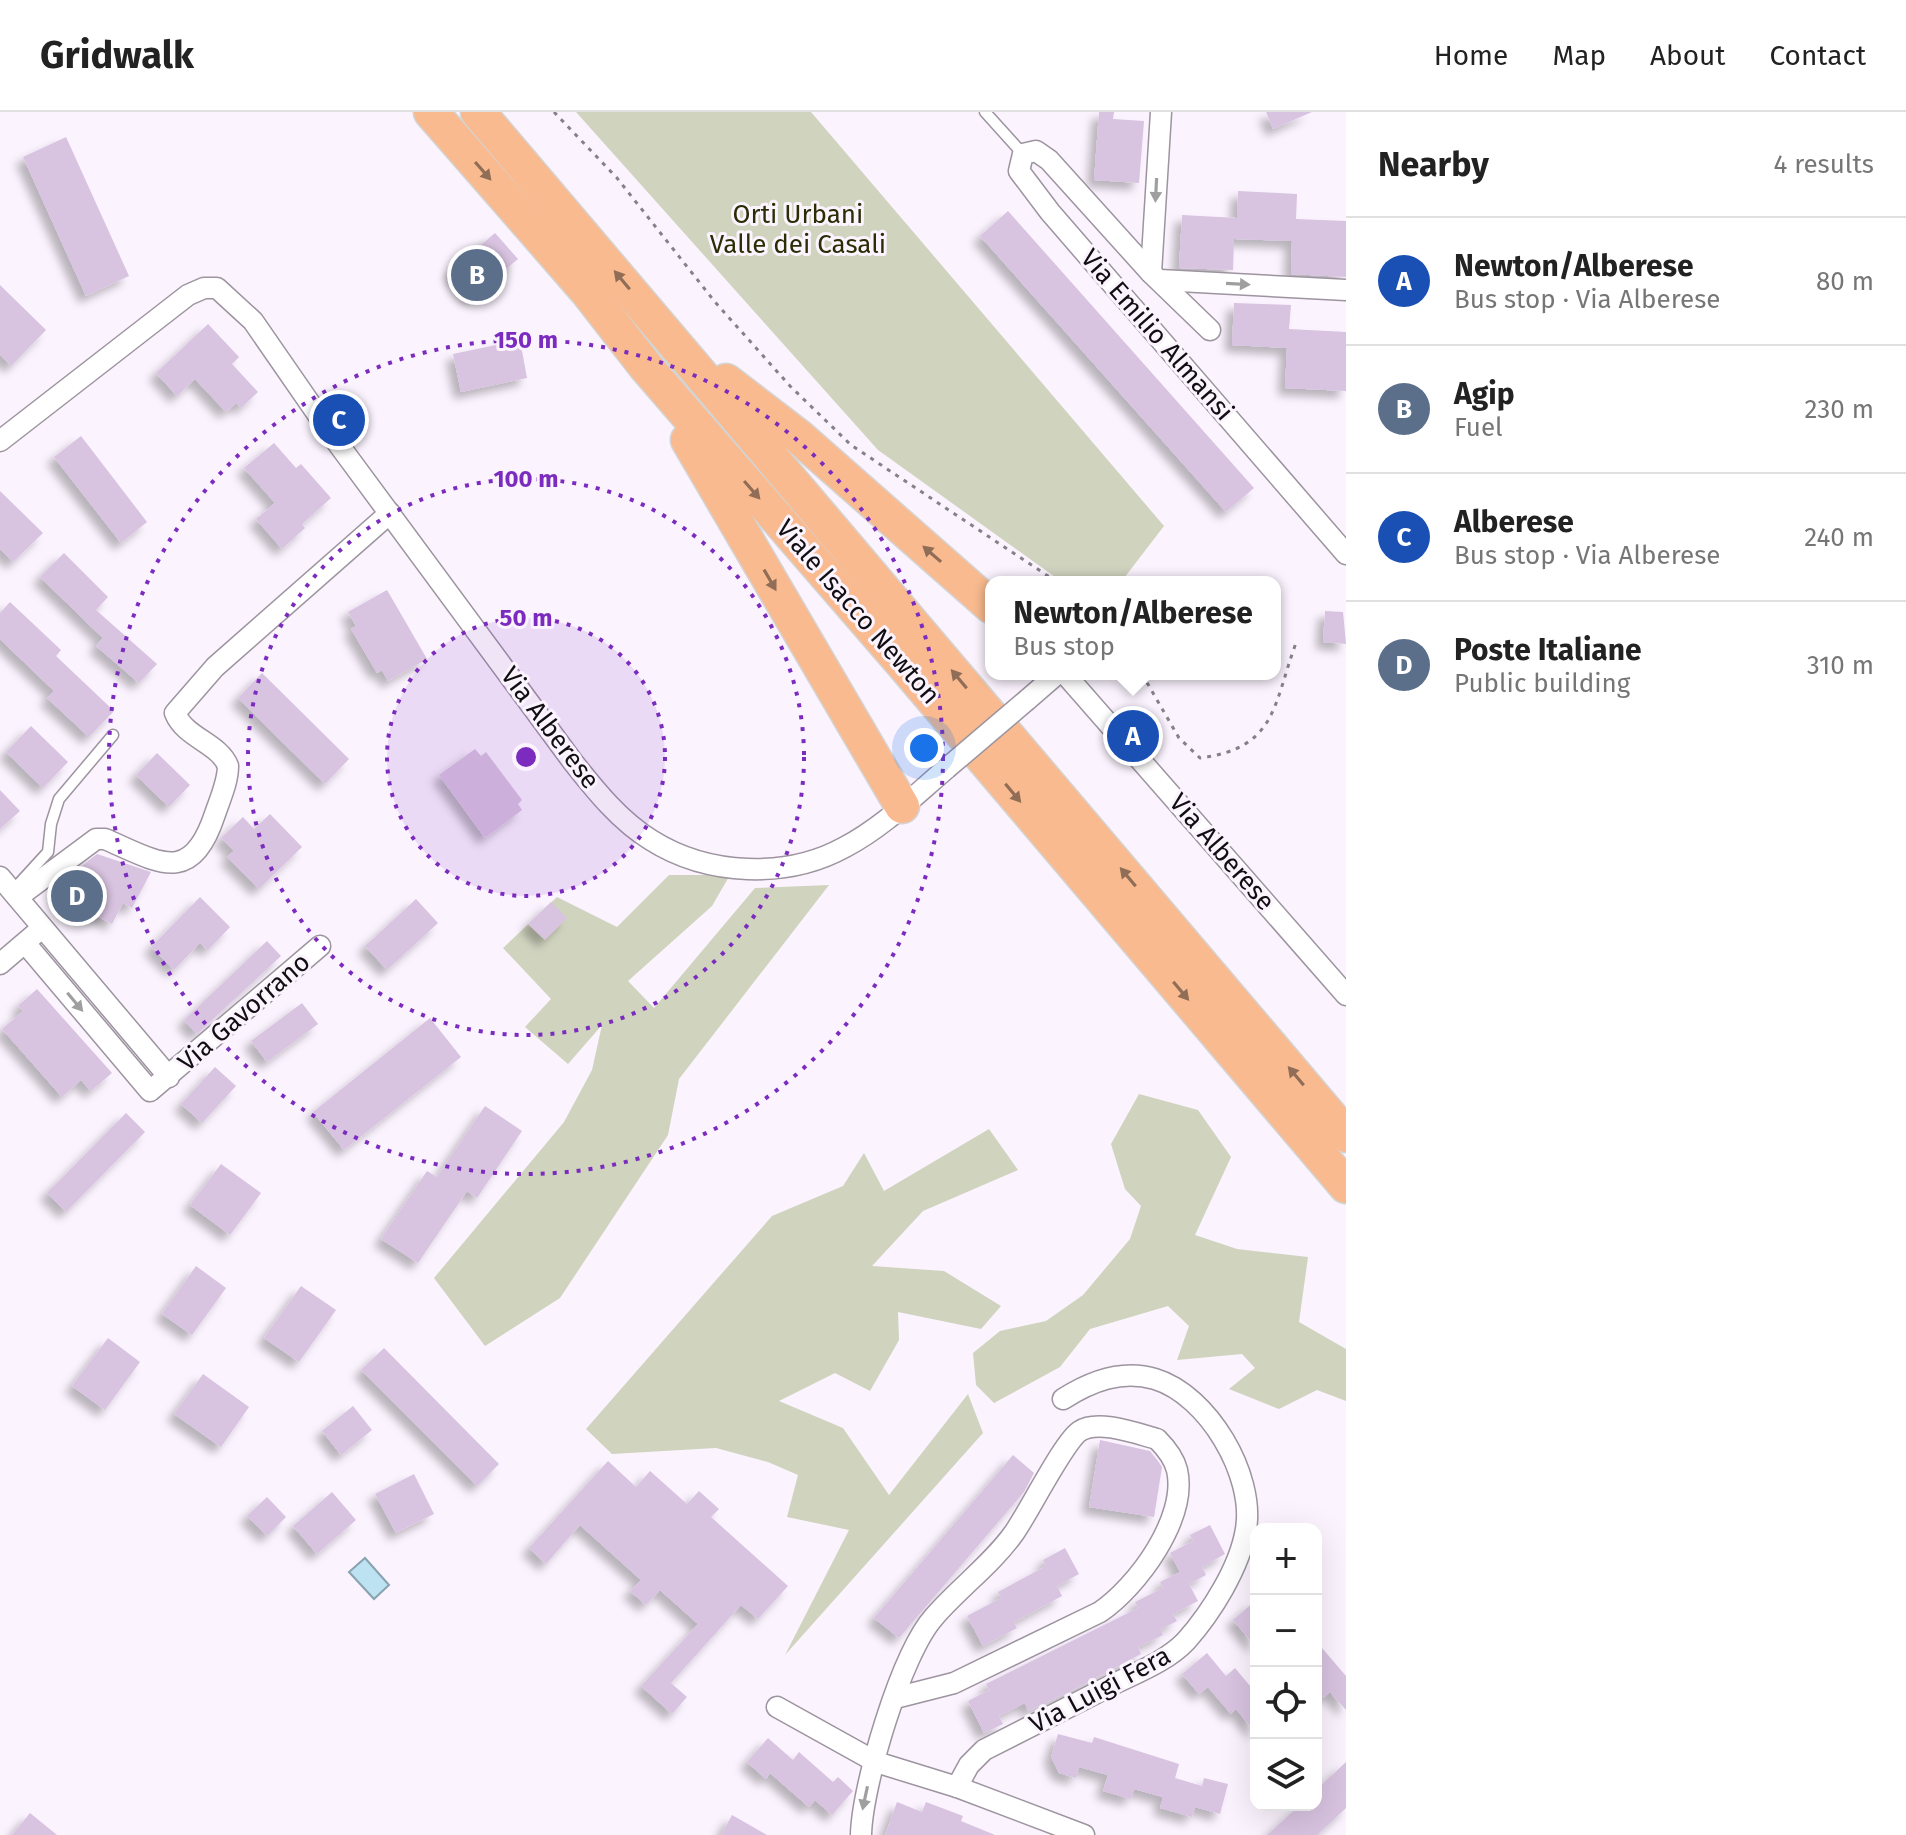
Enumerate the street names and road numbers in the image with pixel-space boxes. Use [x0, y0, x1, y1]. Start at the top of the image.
street label: Via Emilio Almansi [1074, 243, 1240, 427]
street label: Viale Isacco Newton [770, 514, 946, 710]
street label: Via Alberese [494, 661, 606, 795]
street label: Via Alberese [1163, 787, 1281, 917]
street label: Via Gavorrano [172, 946, 316, 1078]
street label: Via Luigi Fera [1024, 1640, 1176, 1740]

